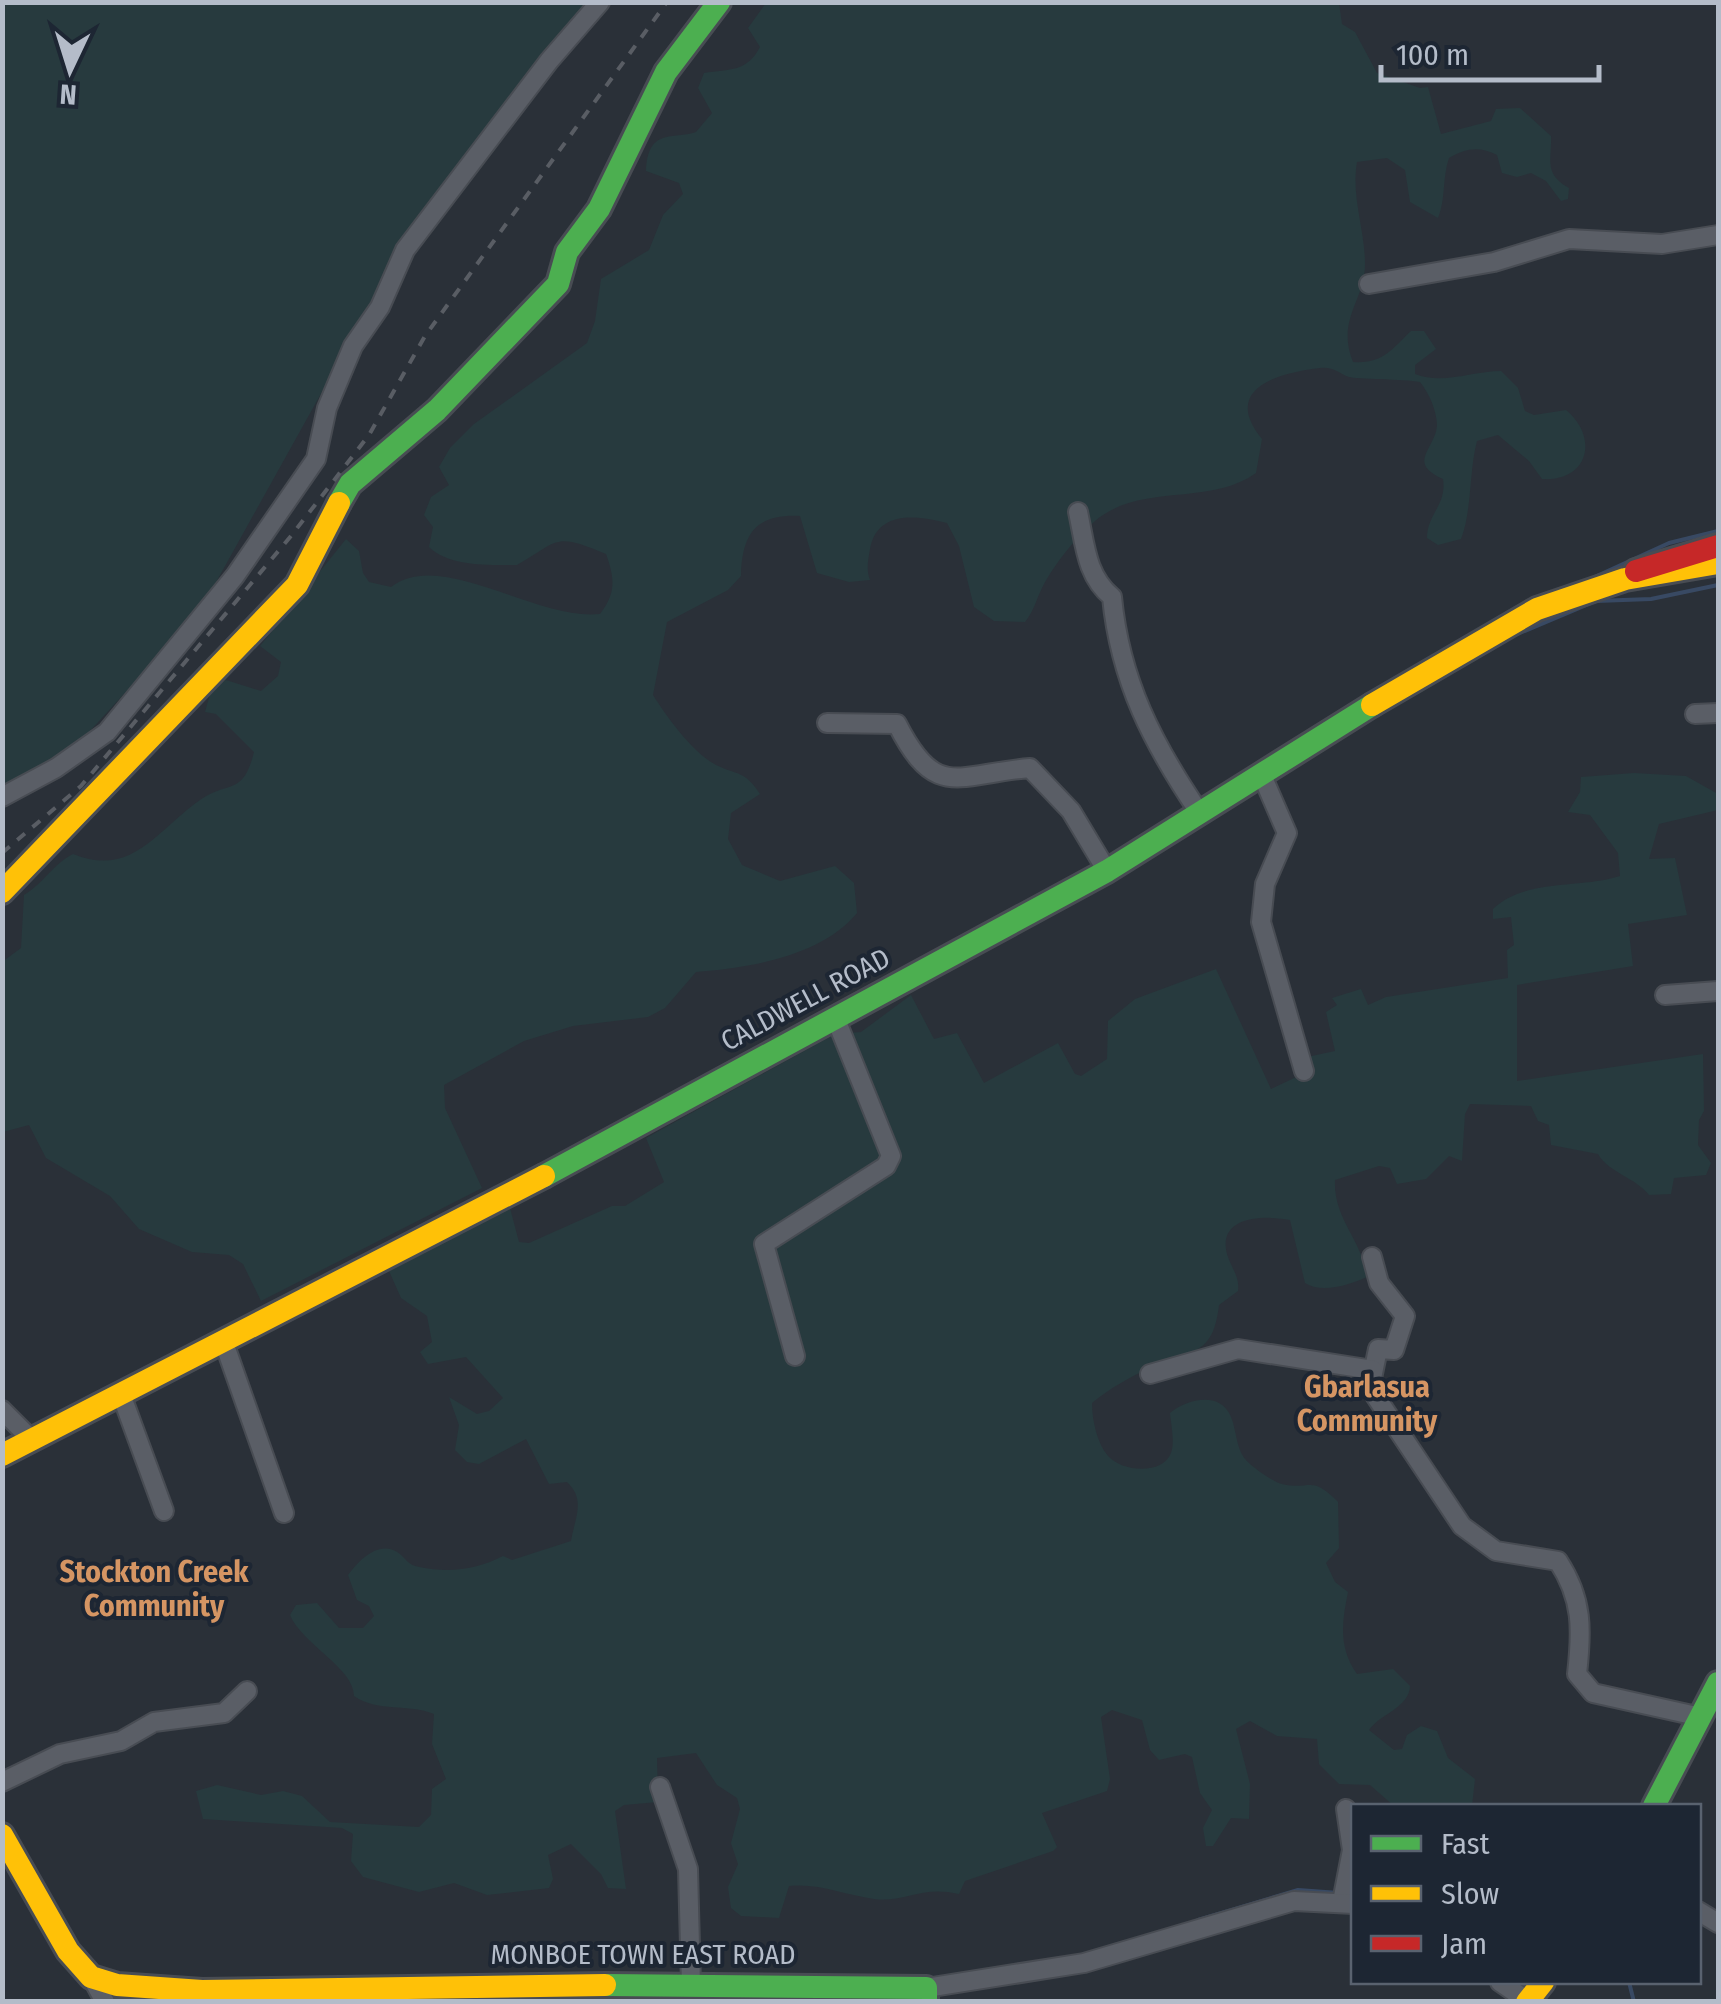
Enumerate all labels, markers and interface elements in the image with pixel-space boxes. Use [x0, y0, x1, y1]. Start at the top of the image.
north arrow [20, 20, 120, 120]
scale bar [1381, 20, 1598, 82]
text: 100 m [1396, 37, 1469, 73]
text: N [59, 77, 78, 111]
street label: CALDWELL ROAD [715, 941, 895, 1058]
district label: Gbarlasua Community [1297, 1369, 1438, 1439]
district label: Stockton Creek Community [59, 1554, 249, 1624]
legend [1351, 1804, 1701, 1984]
text: Fast [1441, 1826, 1490, 1862]
text: Slow [1441, 1876, 1499, 1912]
text: Jam [1441, 1926, 1487, 1962]
street label: MONBOE TOWN EAST ROAD [491, 1938, 795, 1971]

